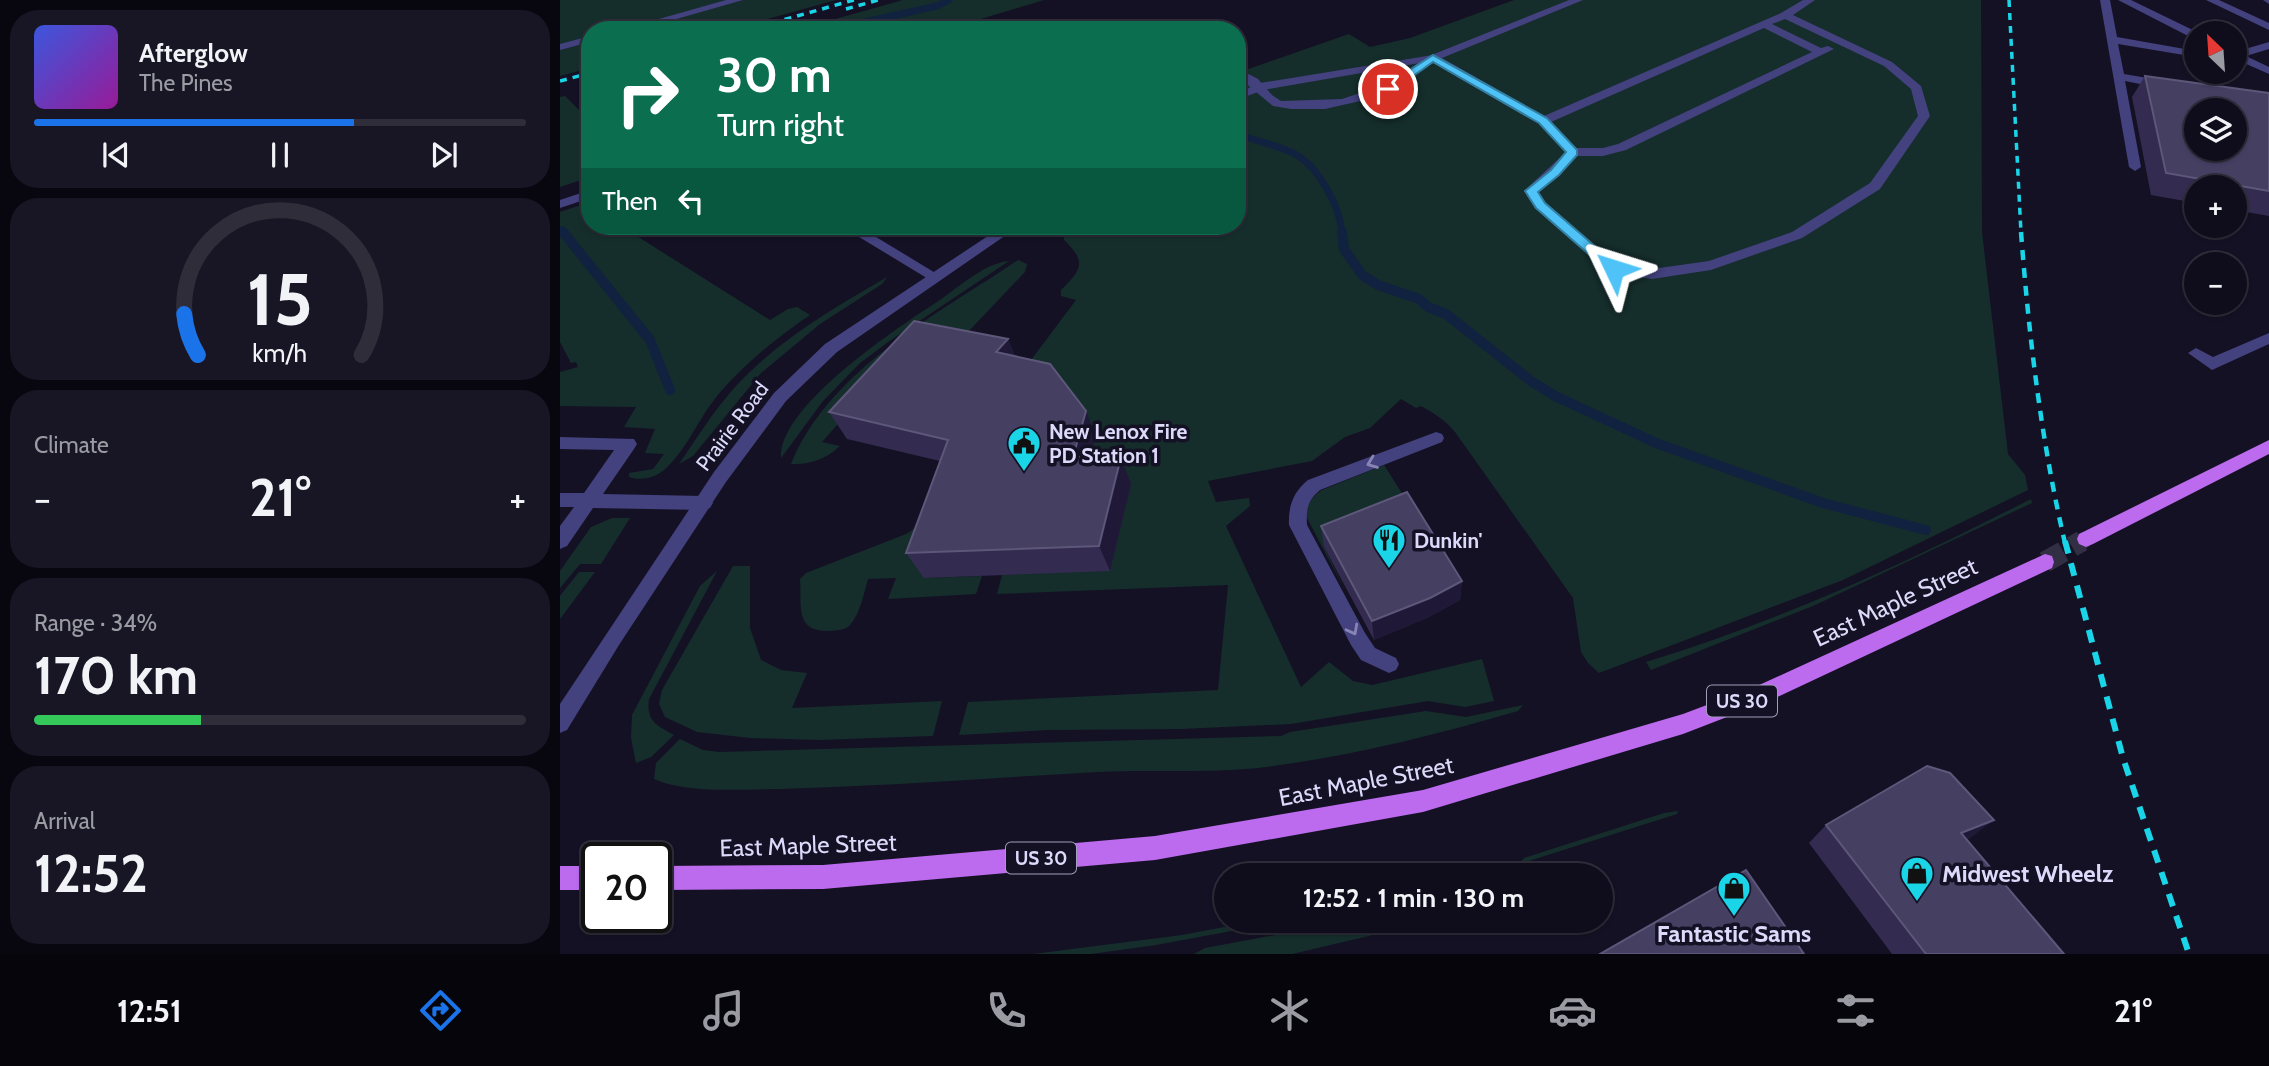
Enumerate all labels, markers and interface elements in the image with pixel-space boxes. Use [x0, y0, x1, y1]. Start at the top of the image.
north arrow [2184, 21, 2247, 84]
map controls [2184, 21, 2247, 315]
text: Afterglow [139, 37, 248, 69]
text: 30 m [717, 45, 832, 104]
icon: right [602, 49, 693, 140]
pin [1358, 59, 1418, 119]
text: The Pines [139, 69, 233, 97]
icon: arrive [1369, 70, 1407, 108]
button: layers [2184, 98, 2247, 161]
text: Turn right [717, 105, 844, 144]
icon: previous [97, 136, 135, 174]
icon: pause [261, 136, 299, 174]
icon: next [425, 136, 463, 174]
button: + [2184, 175, 2247, 238]
icon: left [672, 182, 710, 220]
text: Then [602, 185, 658, 217]
position arrow [1577, 232, 1651, 306]
button: − [2184, 252, 2247, 315]
text: 15 [247, 255, 313, 343]
text: km/h [253, 338, 307, 368]
street label: Prairie Road [690, 377, 774, 475]
place label: New Lenox Fire PD Station 1 [1049, 419, 1187, 468]
public building icon: New Lenox Fire PD Station 1 [1005, 424, 1043, 473]
text: Climate [34, 431, 109, 459]
one-way arrow [1367, 454, 1379, 468]
text: 21° [249, 466, 311, 529]
text: − [34, 475, 51, 522]
text: + [509, 475, 526, 522]
restaurant icon: Dunkin' [1370, 521, 1408, 570]
place label: Dunkin' [1414, 528, 1483, 553]
street label: East Maple Street [1808, 551, 1982, 653]
text: Range · 34% [34, 609, 157, 637]
one-way arrow [1345, 623, 1358, 635]
text: 170 km [34, 644, 198, 707]
road number: US 30 [1707, 686, 1777, 716]
street label: East Maple Street [1276, 750, 1456, 812]
text: Arrival [34, 807, 95, 835]
street label: East Maple Street [719, 827, 897, 863]
text: 12:52 [34, 842, 148, 905]
speed limit sign: 20 [581, 842, 672, 933]
road number: US 30 [1006, 842, 1076, 874]
shop icon: Midwest Wheelz [1898, 854, 1936, 903]
place label: Midwest Wheelz [1942, 859, 2113, 888]
shop icon: Fantastic Sams [1715, 869, 1753, 918]
text: 12:52 · 1 min · 130 m [1303, 882, 1524, 914]
place label: Fantastic Sams [1657, 919, 1811, 948]
icon: directions [416, 986, 465, 1035]
icon: music [699, 986, 748, 1035]
icon: phone [982, 986, 1031, 1035]
icon: climate [1265, 986, 1314, 1035]
icon: car [1548, 986, 1597, 1035]
icon: filters [1831, 986, 1880, 1035]
text: 12:51 [117, 991, 182, 1030]
text: 21° [2114, 991, 2152, 1030]

